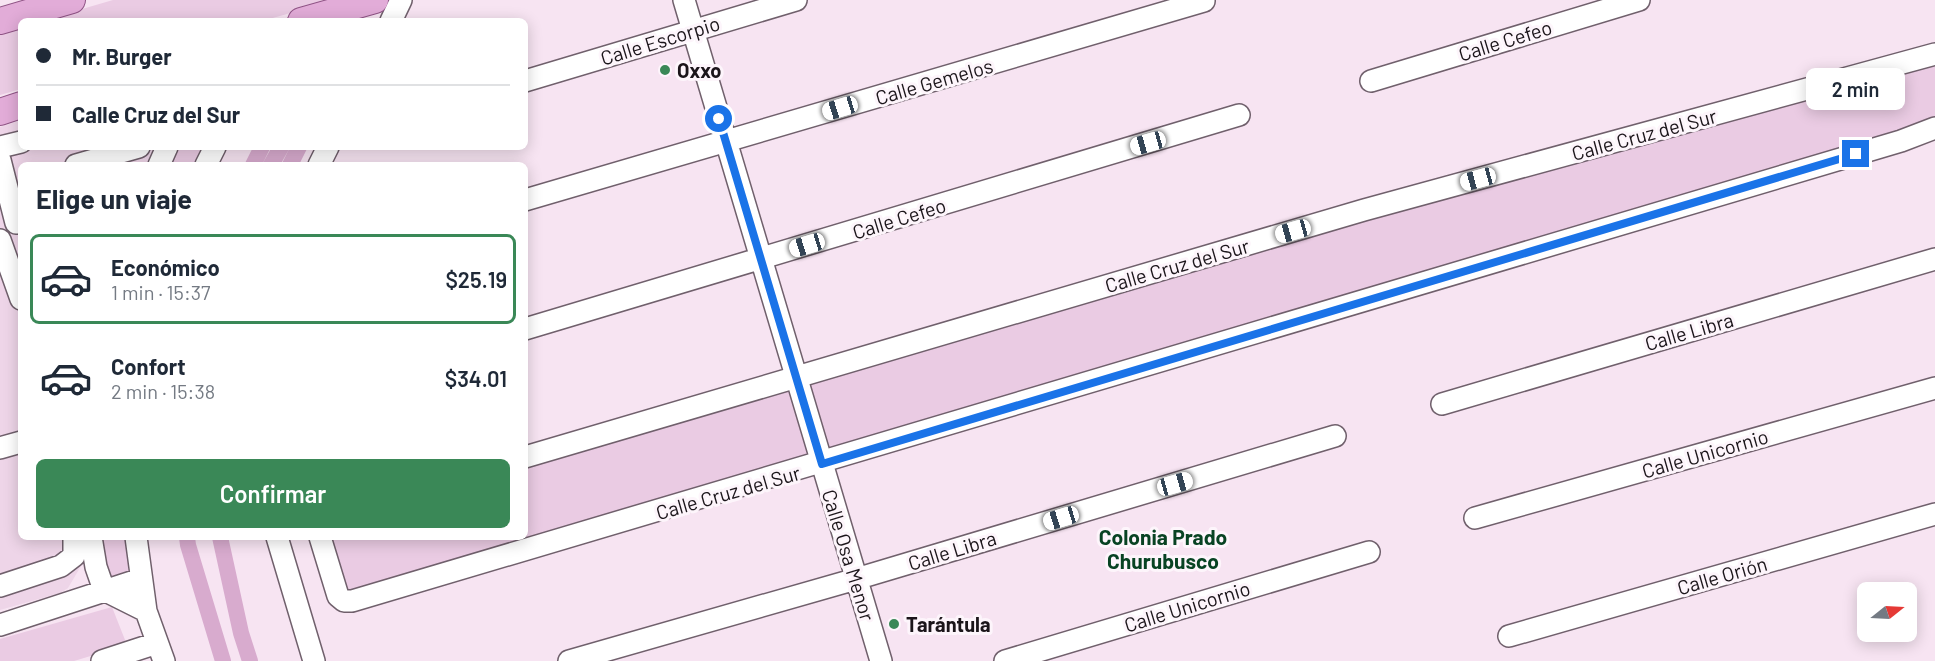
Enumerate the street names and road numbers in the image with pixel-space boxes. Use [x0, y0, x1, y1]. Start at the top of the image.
street label: Calle Escorpio [597, 10, 723, 70]
street label: Calle Cefeo [1455, 14, 1555, 66]
street label: Calle Gemelos [872, 53, 996, 109]
street label: Calle Cruz del Sur [1569, 103, 1719, 165]
street label: Calle Cefeo [849, 192, 949, 244]
street label: Calle Cruz del Sur [1102, 233, 1252, 297]
street label: Calle Libra [1642, 307, 1736, 355]
street label: Calle Unicornio [1639, 424, 1771, 482]
street label: Calle Cruz del Sur [653, 460, 803, 524]
street label: Calle Osa Menor [818, 486, 880, 624]
street label: Calle Libra [905, 525, 999, 575]
street label: Calle Orión [1674, 551, 1770, 599]
street label: Calle Unicornio [1121, 575, 1253, 637]

